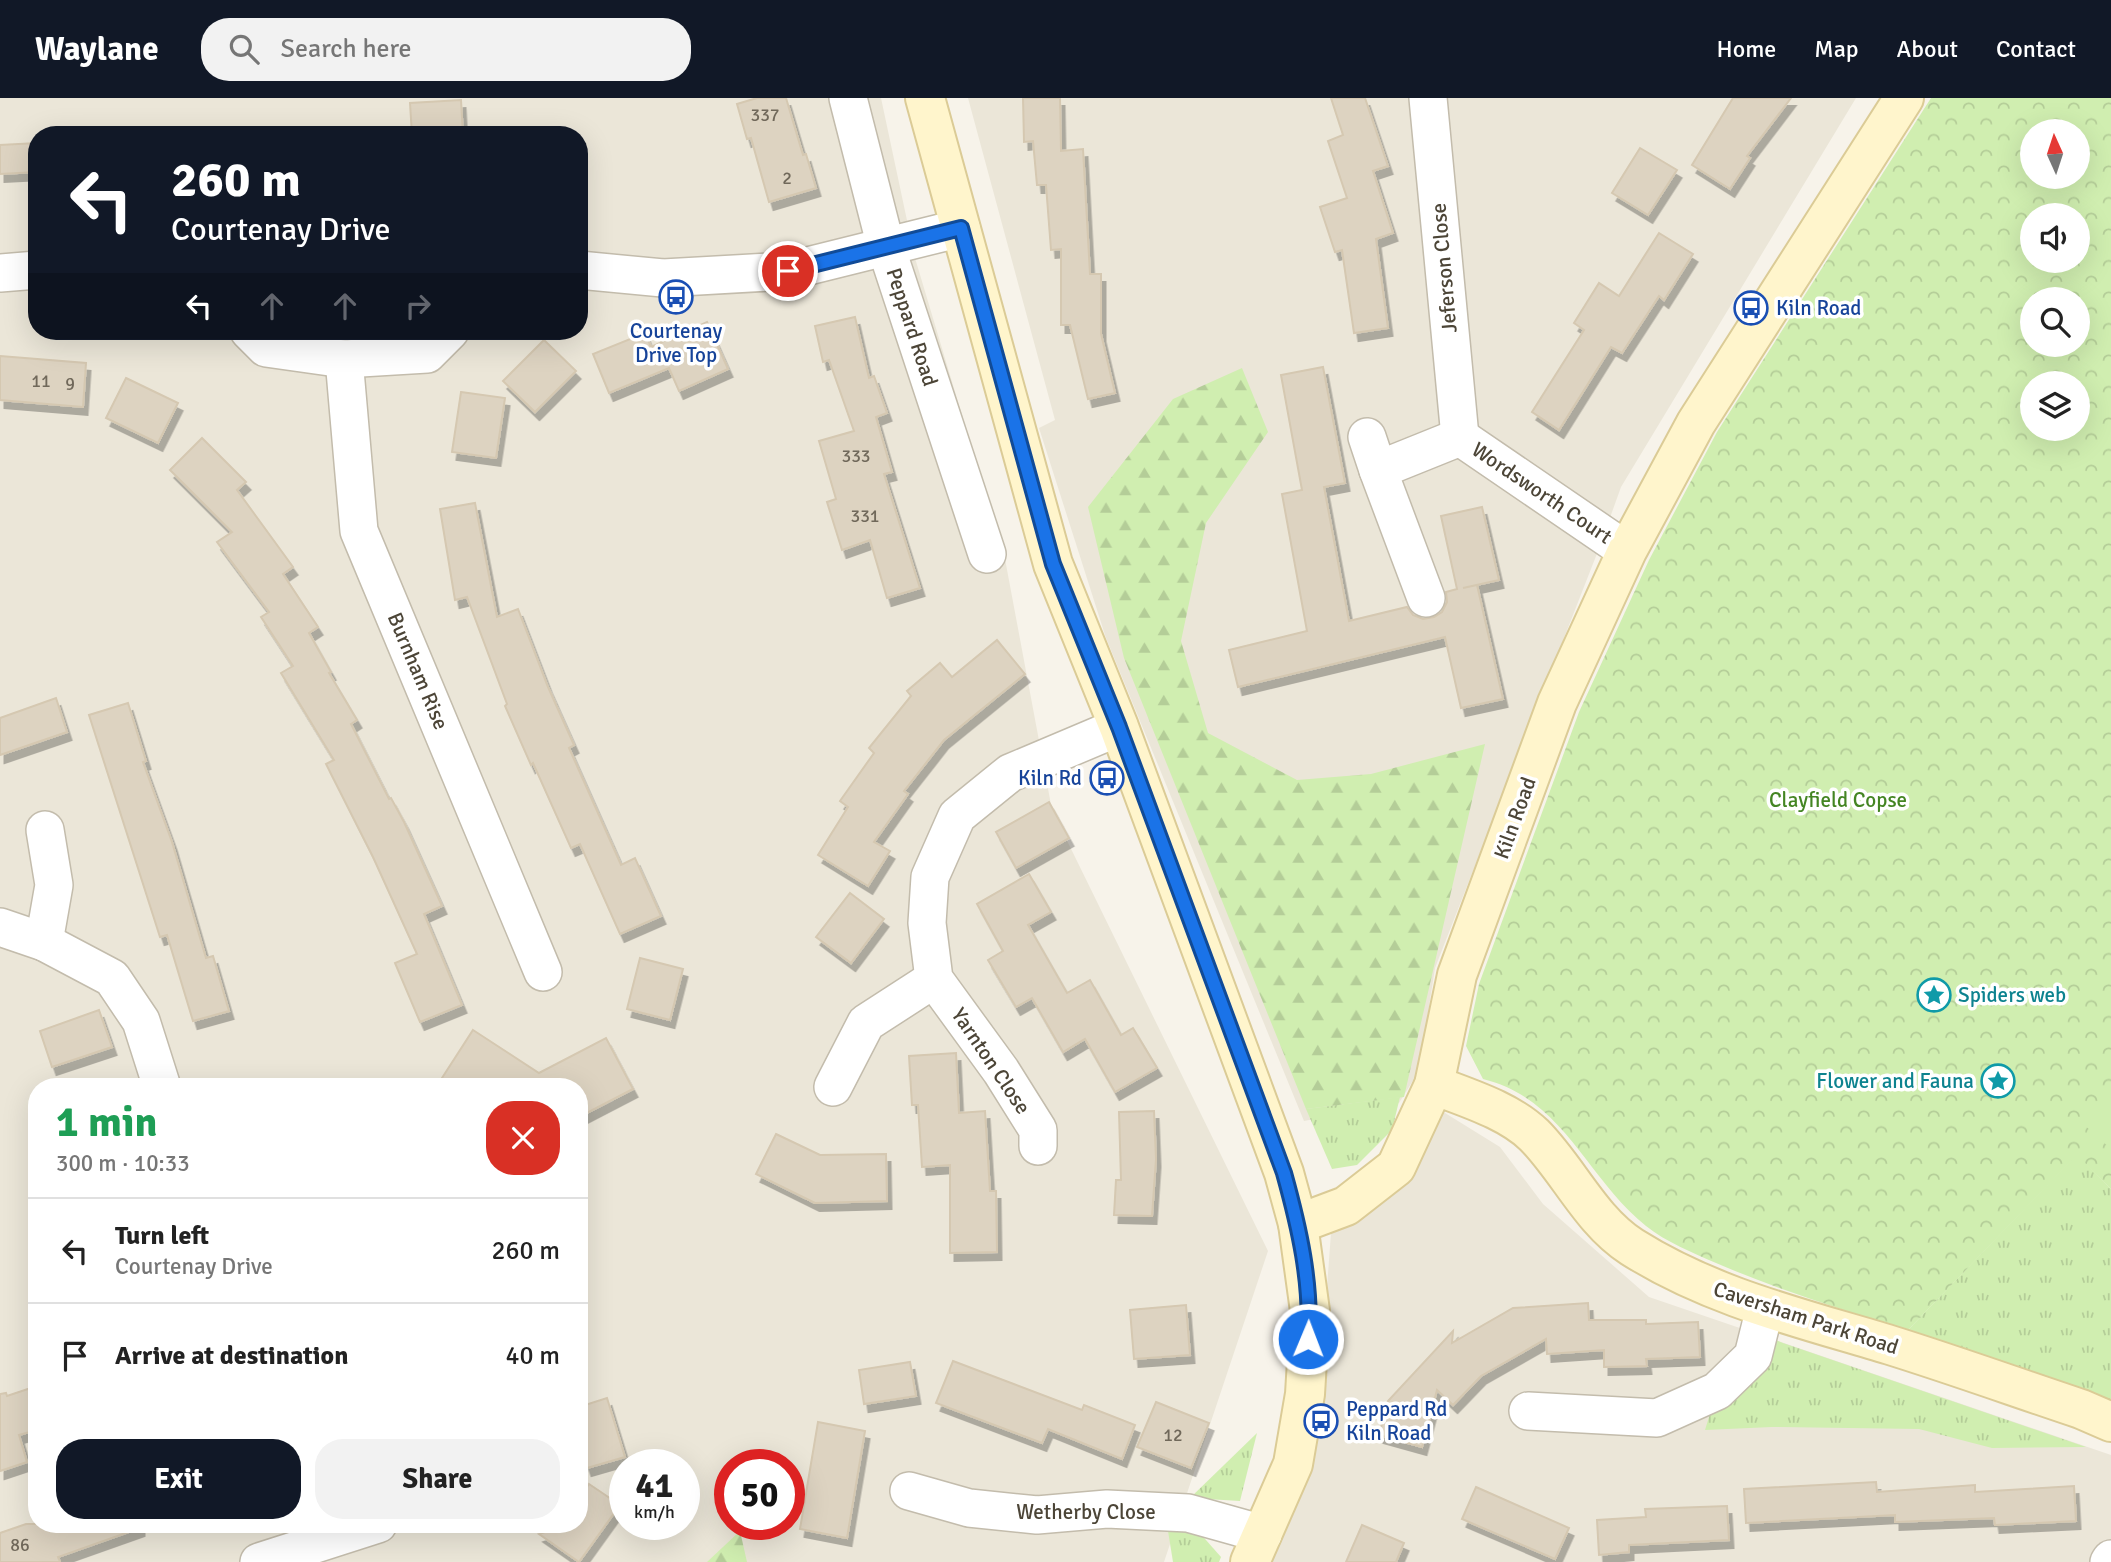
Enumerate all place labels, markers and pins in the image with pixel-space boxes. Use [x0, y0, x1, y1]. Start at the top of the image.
pin [758, 241, 818, 301]
bus stop icon: Courtenay Drive Top [657, 278, 695, 316]
bus stop icon: Kiln Road [1732, 289, 1770, 327]
place label: Kiln Road [1776, 295, 1861, 321]
place label: Courtenay Drive Top [630, 318, 722, 368]
bus stop icon: Kiln Rd [1088, 759, 1126, 797]
place label: Kiln Rd [1018, 765, 1082, 791]
place icon: Spiders web [1915, 976, 1953, 1014]
place label: Spiders web [1958, 982, 2066, 1008]
place icon: Flower and Fauna [1979, 1062, 2017, 1100]
place label: Flower and Fauna [1816, 1068, 1974, 1094]
place label: Peppard Rd Kiln Road [1346, 1396, 1447, 1446]
bus stop icon: Peppard Rd Kiln Road [1302, 1402, 1340, 1440]

